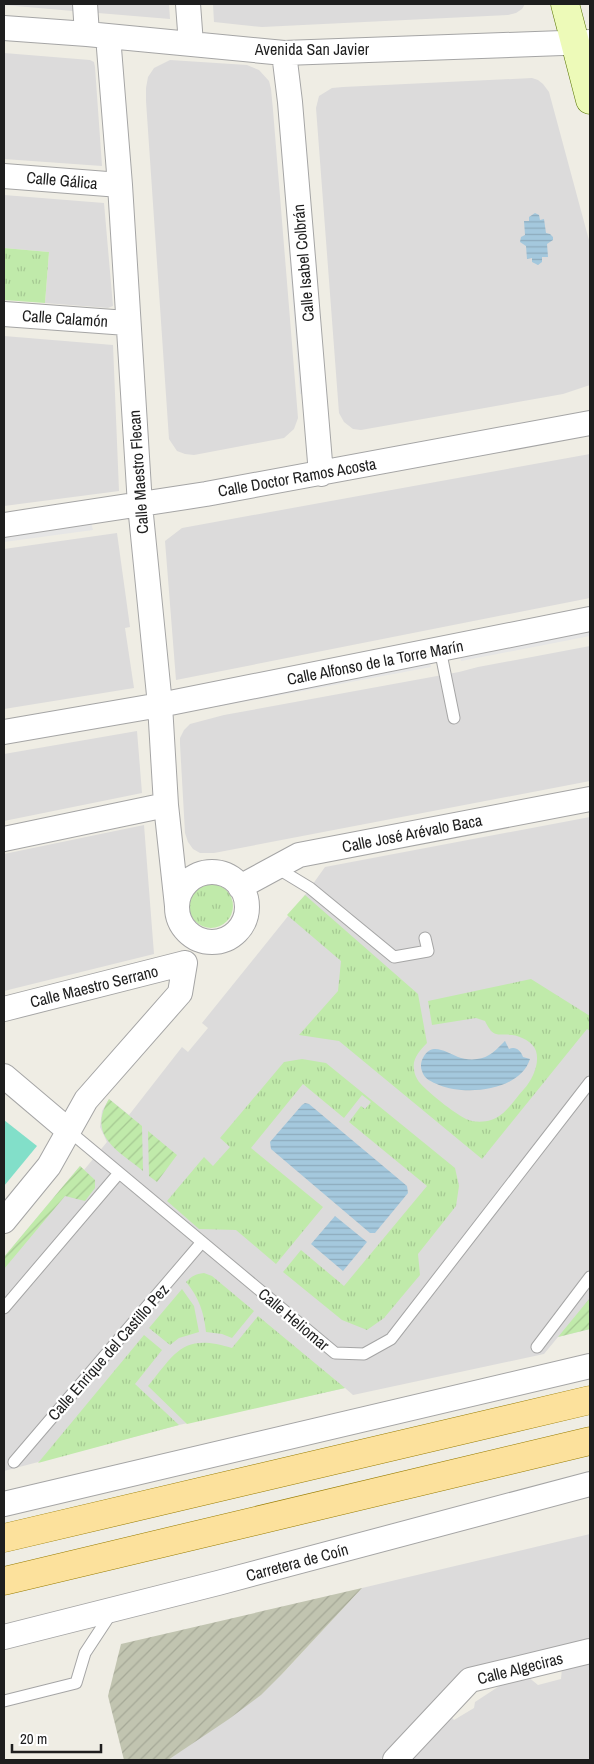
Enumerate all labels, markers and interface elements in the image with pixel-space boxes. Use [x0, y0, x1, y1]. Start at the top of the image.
street label: Avenida San Javier [254, 38, 370, 60]
street label: Calle Gálica [25, 166, 99, 194]
street label: Calle Isabel Colbrán [287, 203, 319, 323]
street label: Calle Calamón [21, 304, 109, 332]
street label: Calle Maestro Flecan [123, 409, 153, 535]
street label: Calle Doctor Ramos Acosta [216, 452, 379, 502]
street label: Calle Alfonso de la Torre Marín [285, 634, 465, 690]
street label: Calle José Arévalo Baca [340, 809, 485, 857]
street label: Calle Maestro Serrano [28, 959, 160, 1013]
street label: Calle Enrique del Castillo Pez [43, 1279, 174, 1425]
street label: Calle Heliomar [254, 1283, 335, 1356]
street label: Carretera de Coín [243, 1538, 351, 1586]
street label: Calle Algeciras [475, 1647, 565, 1689]
scale bar [12, 1722, 101, 1754]
text: 20 m [20, 1728, 47, 1749]

